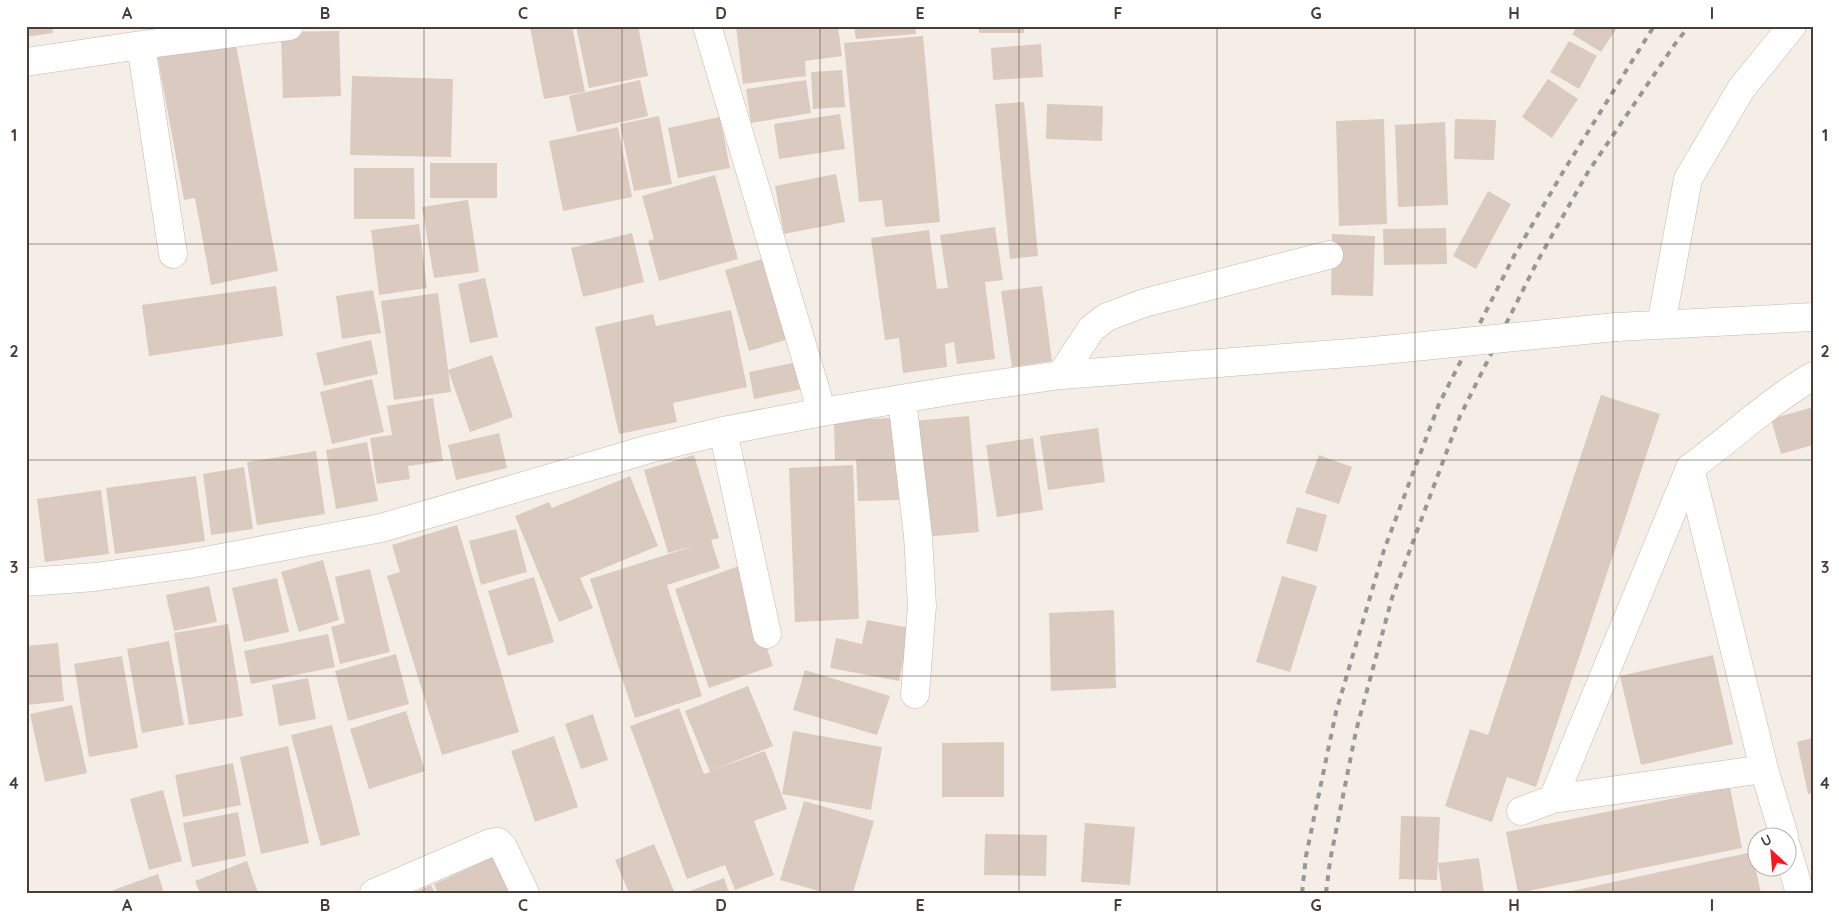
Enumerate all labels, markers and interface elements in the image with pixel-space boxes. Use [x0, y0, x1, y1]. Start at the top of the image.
text: A [122, 3, 133, 23]
text: B [320, 3, 330, 23]
text: C [518, 3, 528, 23]
text: D [715, 3, 727, 23]
text: E [915, 3, 925, 23]
text: F [1114, 3, 1123, 23]
text: G [1310, 3, 1322, 23]
text: H [1508, 3, 1520, 23]
text: I [1710, 3, 1714, 23]
text: 1 [11, 125, 17, 145]
text: 1 [1822, 125, 1828, 145]
text: 2 [9, 341, 19, 361]
text: 2 [1820, 341, 1830, 361]
text: 3 [10, 557, 18, 577]
text: 3 [1821, 557, 1829, 577]
text: 4 [9, 773, 19, 793]
text: 4 [1820, 773, 1830, 793]
north arrow [1746, 826, 1796, 876]
text: U [1758, 830, 1775, 851]
text: A [122, 895, 133, 915]
text: B [320, 895, 330, 915]
text: C [518, 895, 528, 915]
text: D [715, 895, 727, 915]
text: E [915, 895, 925, 915]
text: F [1114, 895, 1123, 915]
text: G [1310, 895, 1322, 915]
text: H [1508, 895, 1520, 915]
text: I [1710, 895, 1714, 915]

